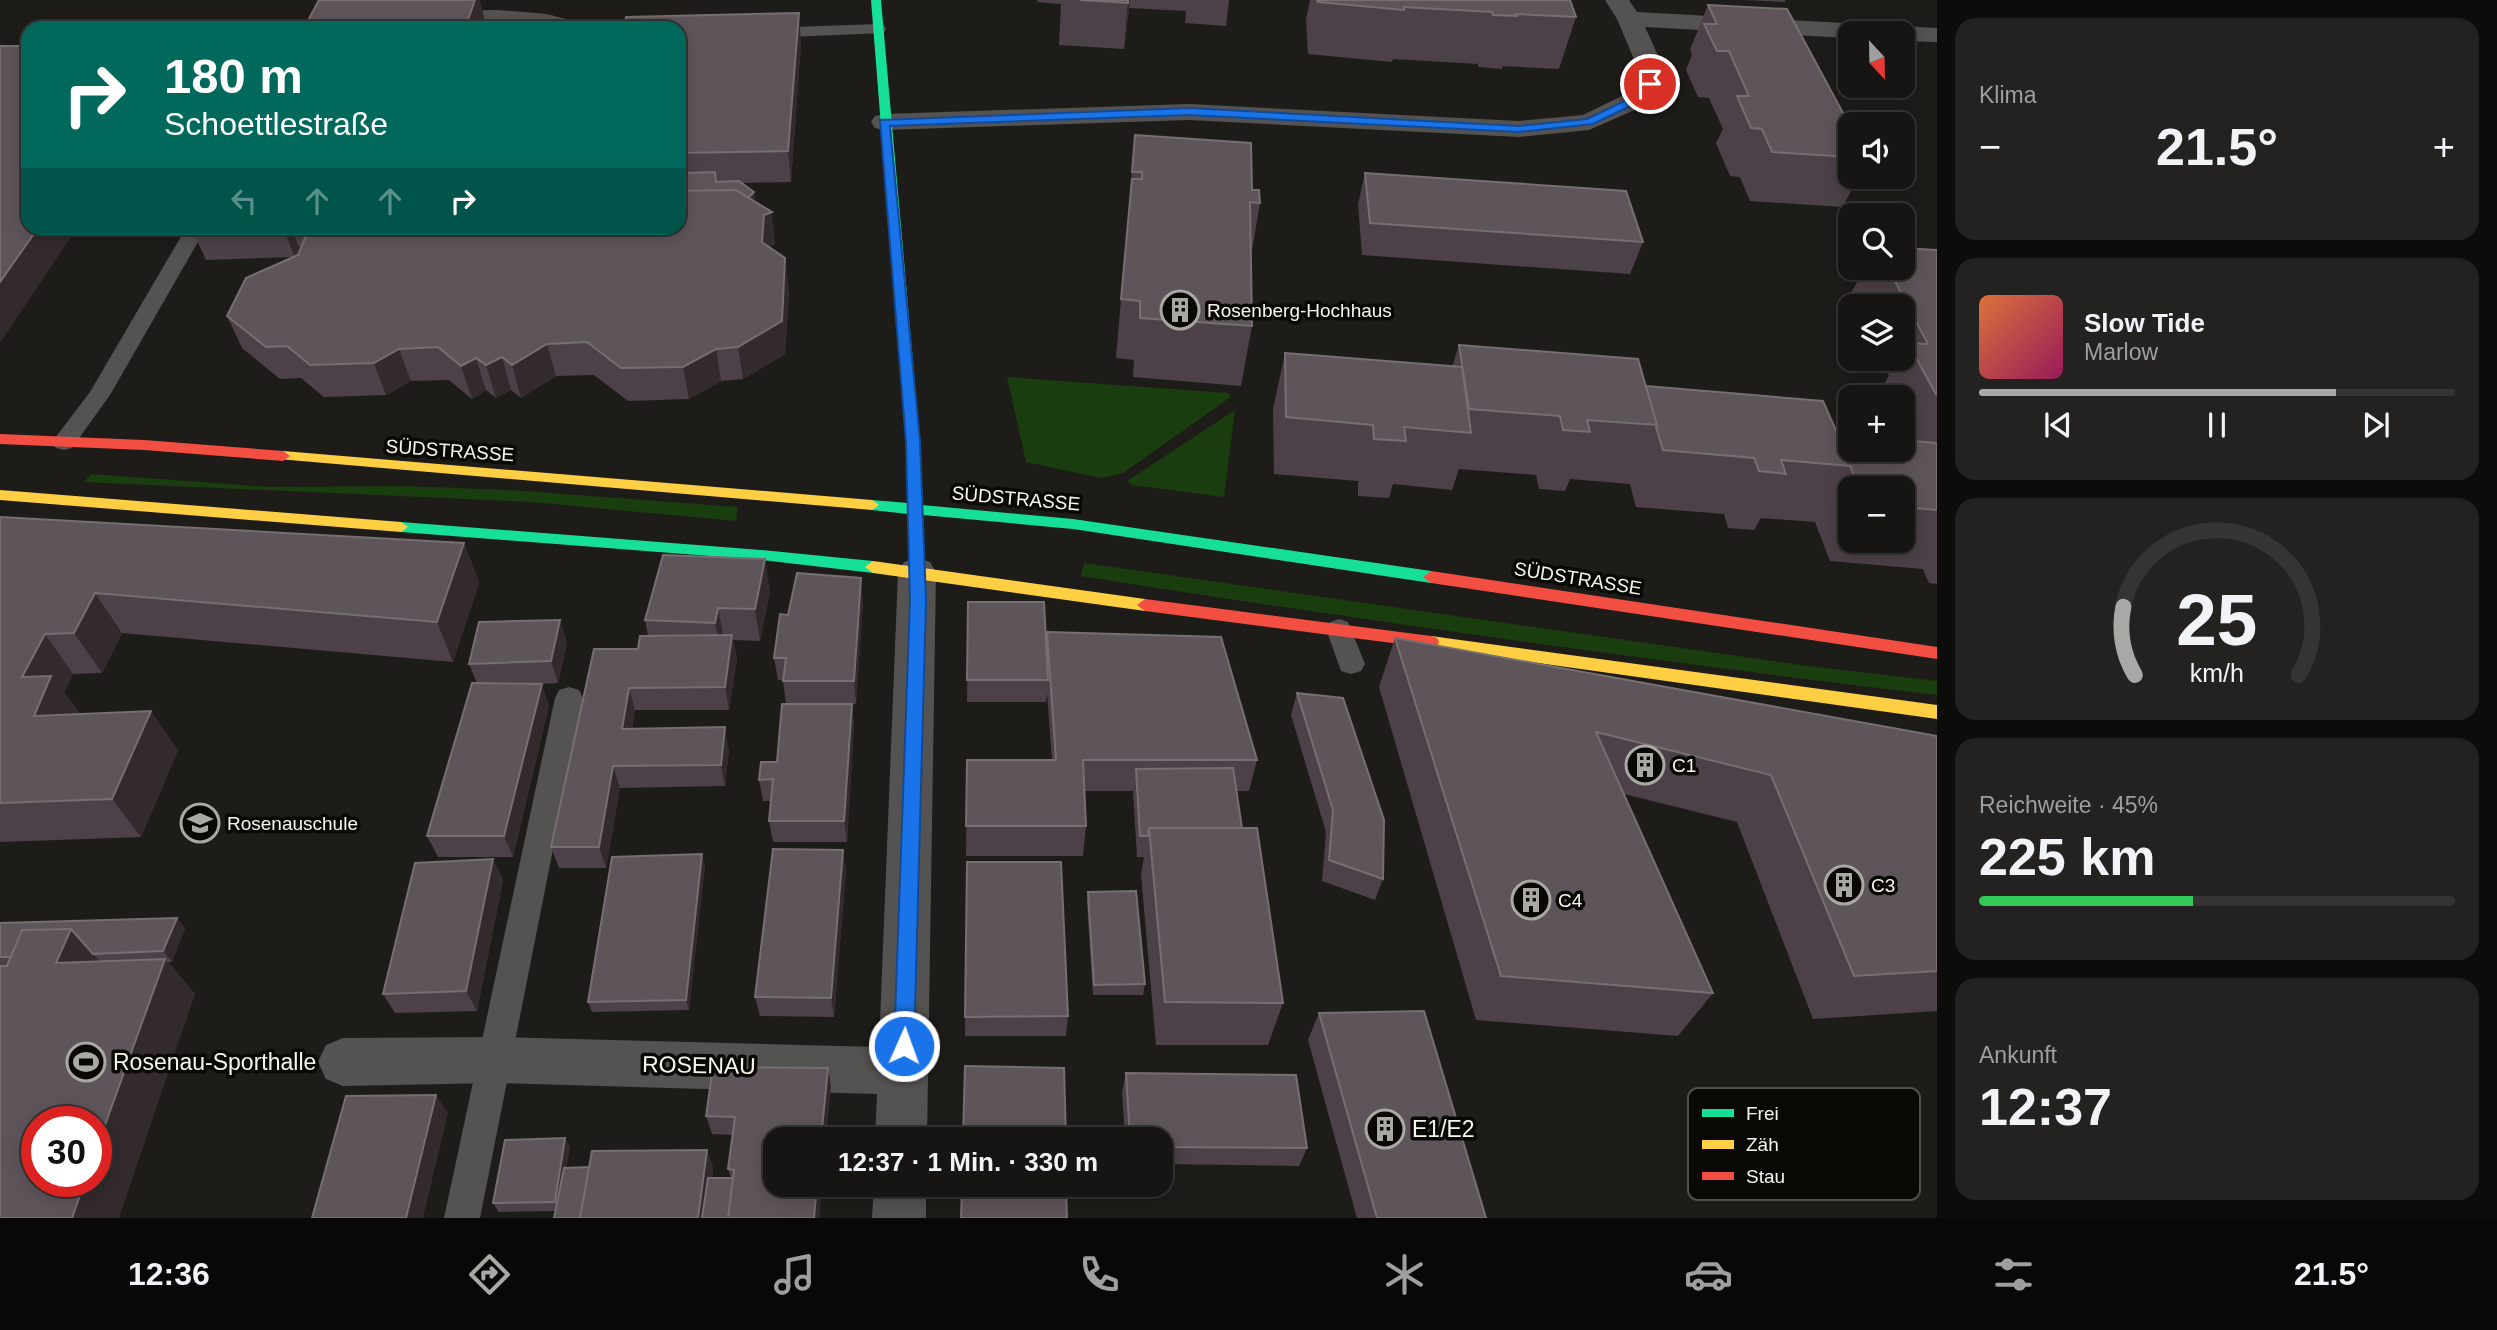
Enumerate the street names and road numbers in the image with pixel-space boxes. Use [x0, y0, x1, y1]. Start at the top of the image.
street label: SÜDSTRASSE [385, 436, 515, 465]
street label: SÜDSTRASSE [951, 482, 1081, 515]
street label: SÜDSTRASSE [1513, 558, 1643, 599]
street label: ROSENAU [642, 1051, 756, 1079]

